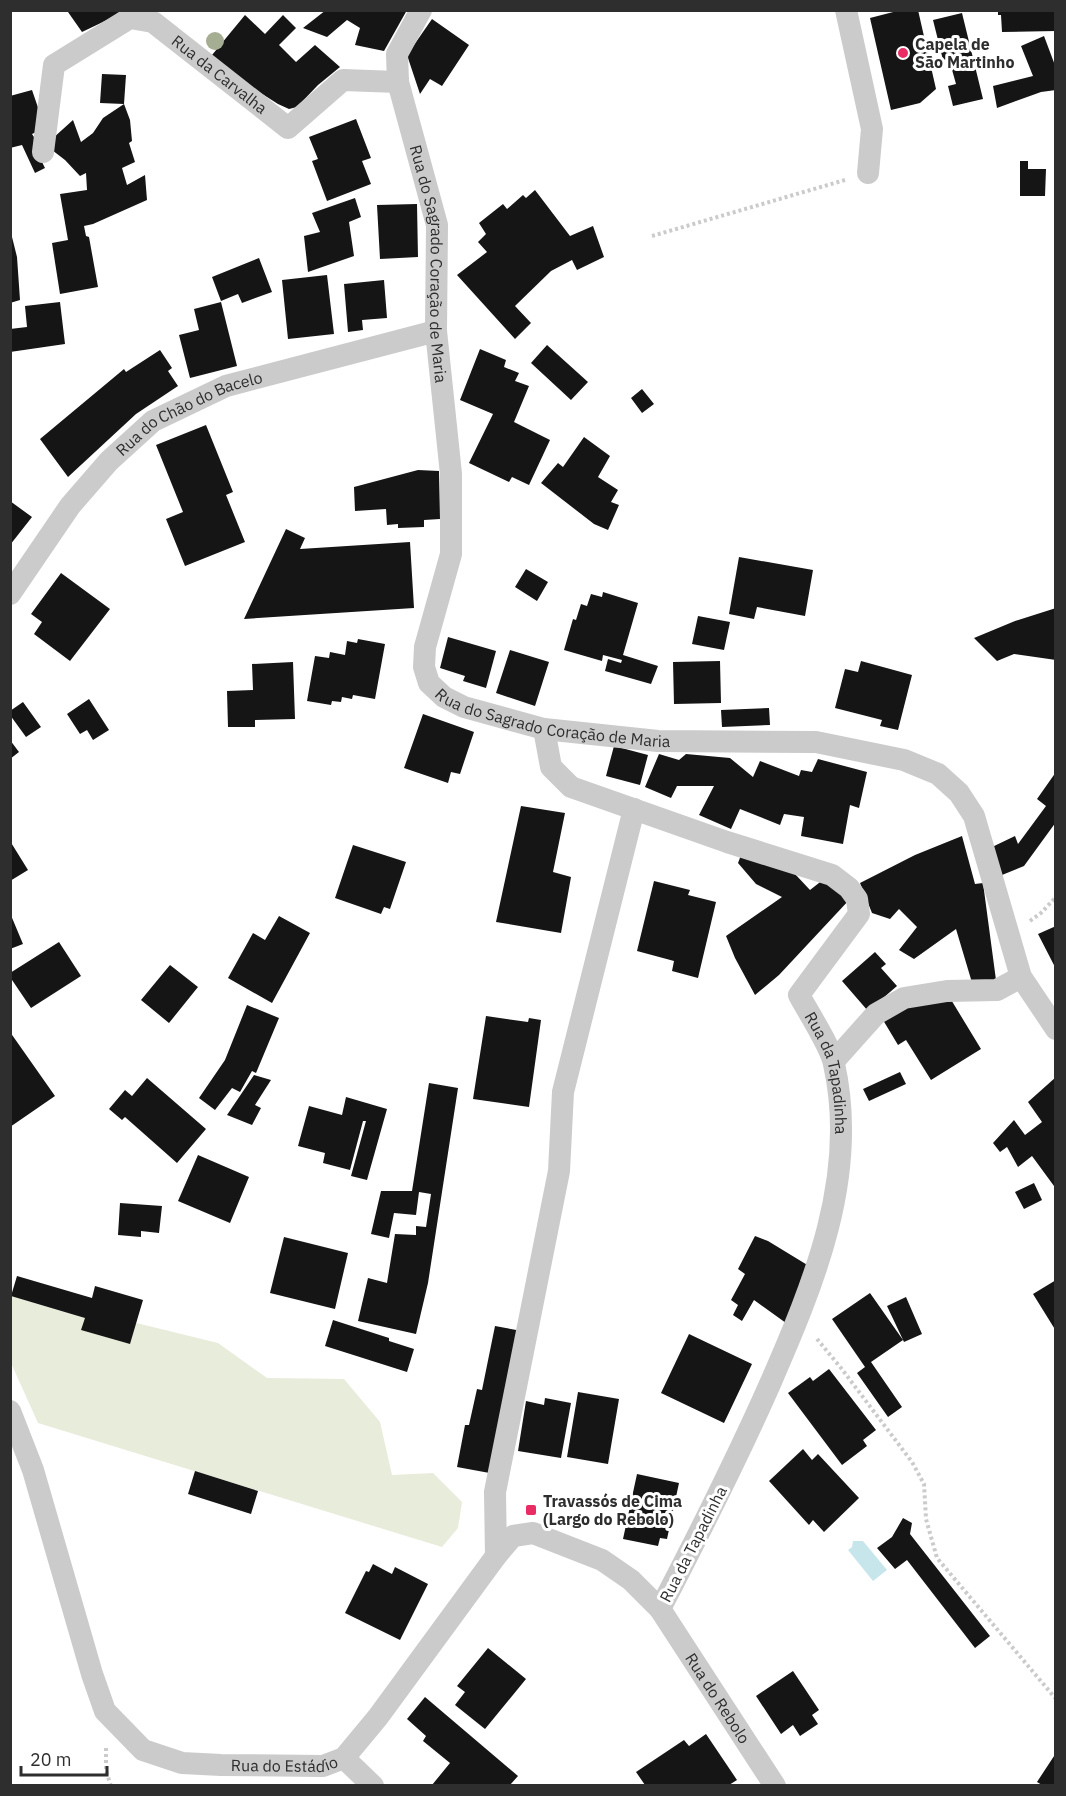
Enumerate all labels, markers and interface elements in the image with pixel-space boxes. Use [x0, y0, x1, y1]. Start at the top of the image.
street label: Rua da Carvalha [168, 31, 272, 118]
place label: Capela de São Martinho [915, 34, 1014, 72]
marker: Capela de São Martinho [896, 46, 910, 60]
street label: Rua do Sagrado Coração de Maria [406, 142, 451, 384]
street label: Rua do Chão do Bacelo [111, 367, 264, 460]
street label: Rua do Sagrado Coração de Maria [431, 684, 671, 751]
street label: Rua da Tapadinha [801, 1008, 851, 1135]
street label: Rua da Tapadinha [655, 1482, 731, 1605]
place label: Travassós de Cima (Largo do Rebolo) [543, 1491, 682, 1529]
marker: Travassós de Cima (Largo do Rebolo) [524, 1503, 538, 1517]
street label: Rua do Rebolo [681, 1649, 755, 1747]
scale bar [21, 1739, 106, 1777]
text: 20 m [30, 1748, 72, 1771]
street label: Rua do Estádio [231, 1751, 341, 1776]

